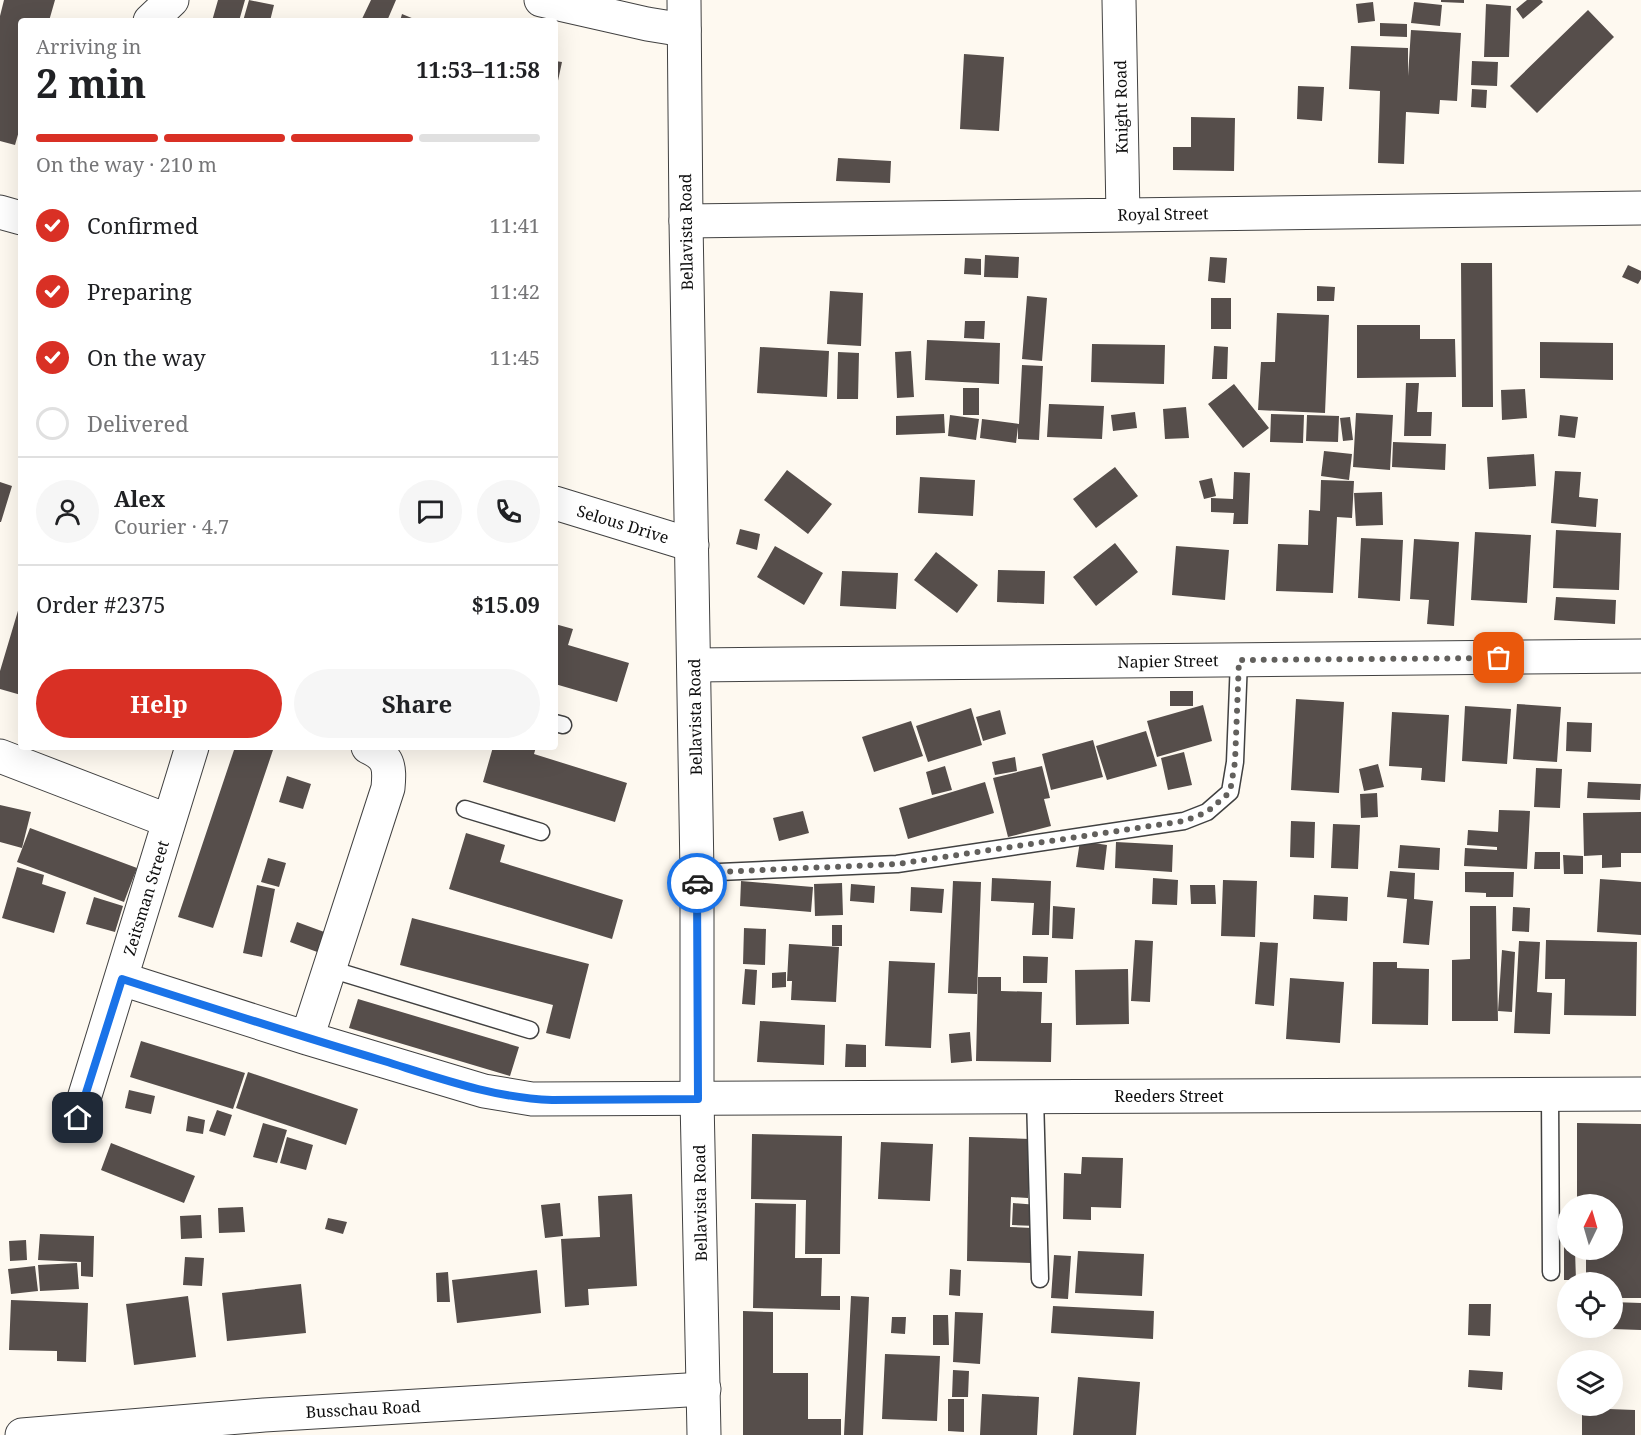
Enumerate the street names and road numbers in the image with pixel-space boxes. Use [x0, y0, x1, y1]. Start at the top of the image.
street label: Knight Road [1109, 60, 1133, 154]
street label: Bellavista Road [674, 173, 698, 291]
street label: Royal Street [1117, 202, 1209, 226]
street label: Selous Drive [574, 500, 672, 548]
street label: Napier Street [1117, 649, 1219, 673]
street label: Bellavista Road [683, 658, 707, 776]
street label: Zeitsman Street [118, 837, 174, 958]
street label: Reeders Street [1114, 1085, 1224, 1107]
street label: Bellavista Road [688, 1144, 712, 1262]
street label: Busschau Road [305, 1395, 421, 1423]

